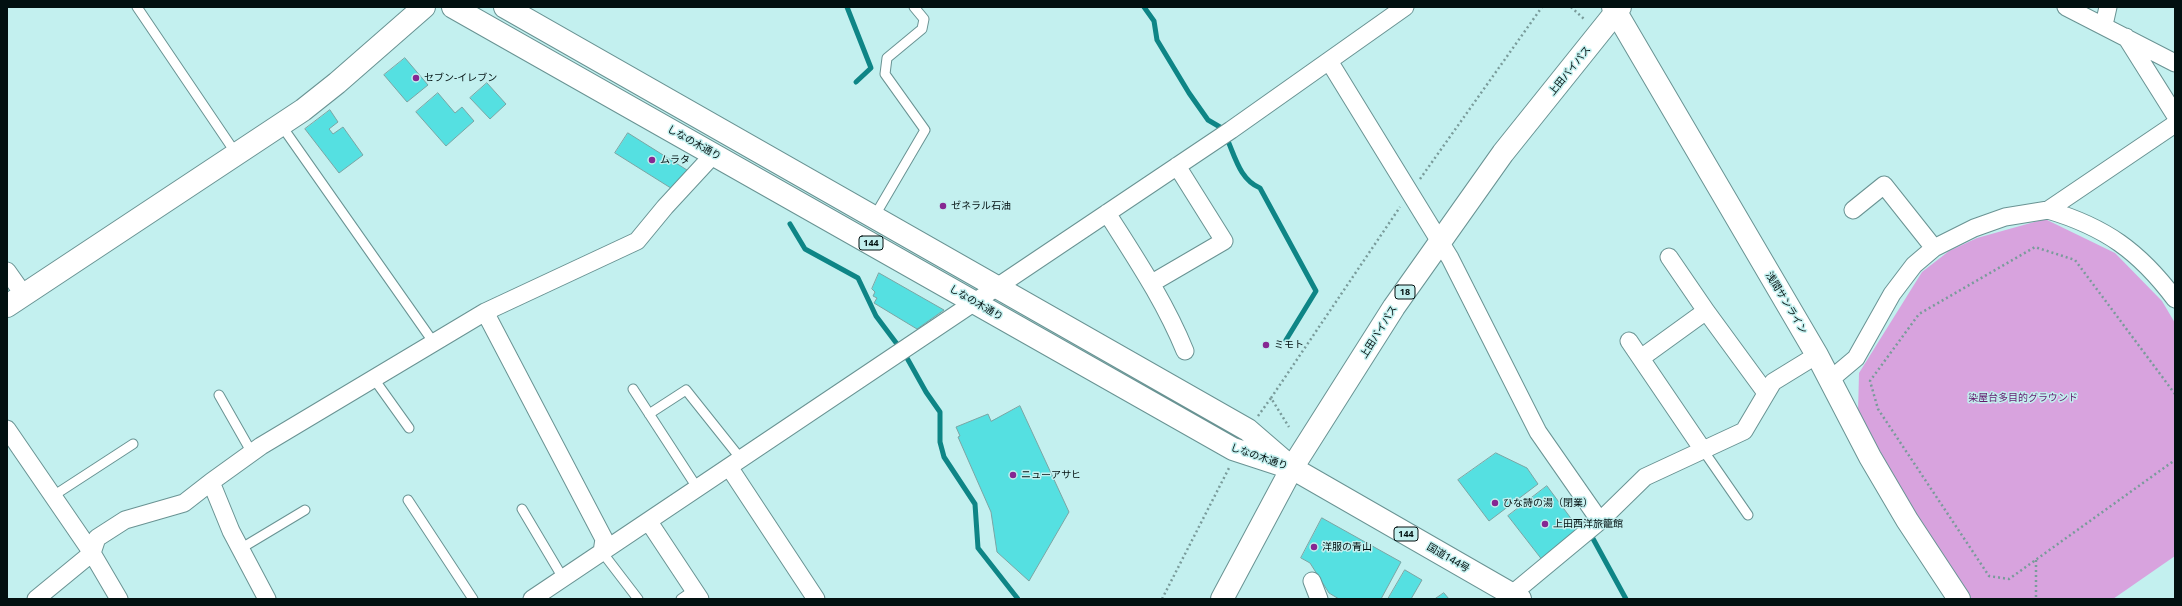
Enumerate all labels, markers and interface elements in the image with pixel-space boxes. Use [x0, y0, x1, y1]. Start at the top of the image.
street label: 上田バイパス [1546, 44, 1594, 98]
place label: セブン-イレブン [424, 72, 497, 84]
marker: セブン-イレブン [411, 73, 421, 83]
street label: しなの木通り [665, 123, 723, 163]
place label: ムラタ [660, 154, 690, 166]
marker: ムラタ [647, 155, 657, 165]
place label: ゼネラル石油 [951, 200, 1011, 212]
marker: ゼネラル石油 [938, 201, 948, 211]
road number: 144 [859, 236, 883, 250]
street label: 浅間サンライン [1763, 270, 1809, 336]
street label: しなの木通り [947, 283, 1005, 323]
road number: 18 [1395, 285, 1415, 299]
street label: 上田バイパス [1358, 303, 1400, 361]
place label: ミモト [1274, 339, 1304, 351]
marker: ミモト [1261, 340, 1271, 350]
park label: 染屋台多目的グラウンド [1968, 392, 2078, 404]
street label: しなの木通り [1229, 442, 1289, 472]
place label: ニューアサヒ [1021, 469, 1081, 481]
marker: ニューアサヒ [1008, 470, 1018, 480]
place label: ひな詩の湯（閉業） [1503, 497, 1593, 509]
marker: ひな詩の湯（閉業） [1490, 498, 1500, 508]
place label: 上田西洋旅籠館 [1553, 518, 1623, 530]
marker: 上田西洋旅籠館 [1540, 519, 1550, 529]
road number: 144 [1394, 527, 1418, 541]
place label: 洋服の青山 [1322, 541, 1372, 553]
street label: 国道144号 [1425, 541, 1471, 575]
marker: 洋服の青山 [1309, 542, 1319, 552]

